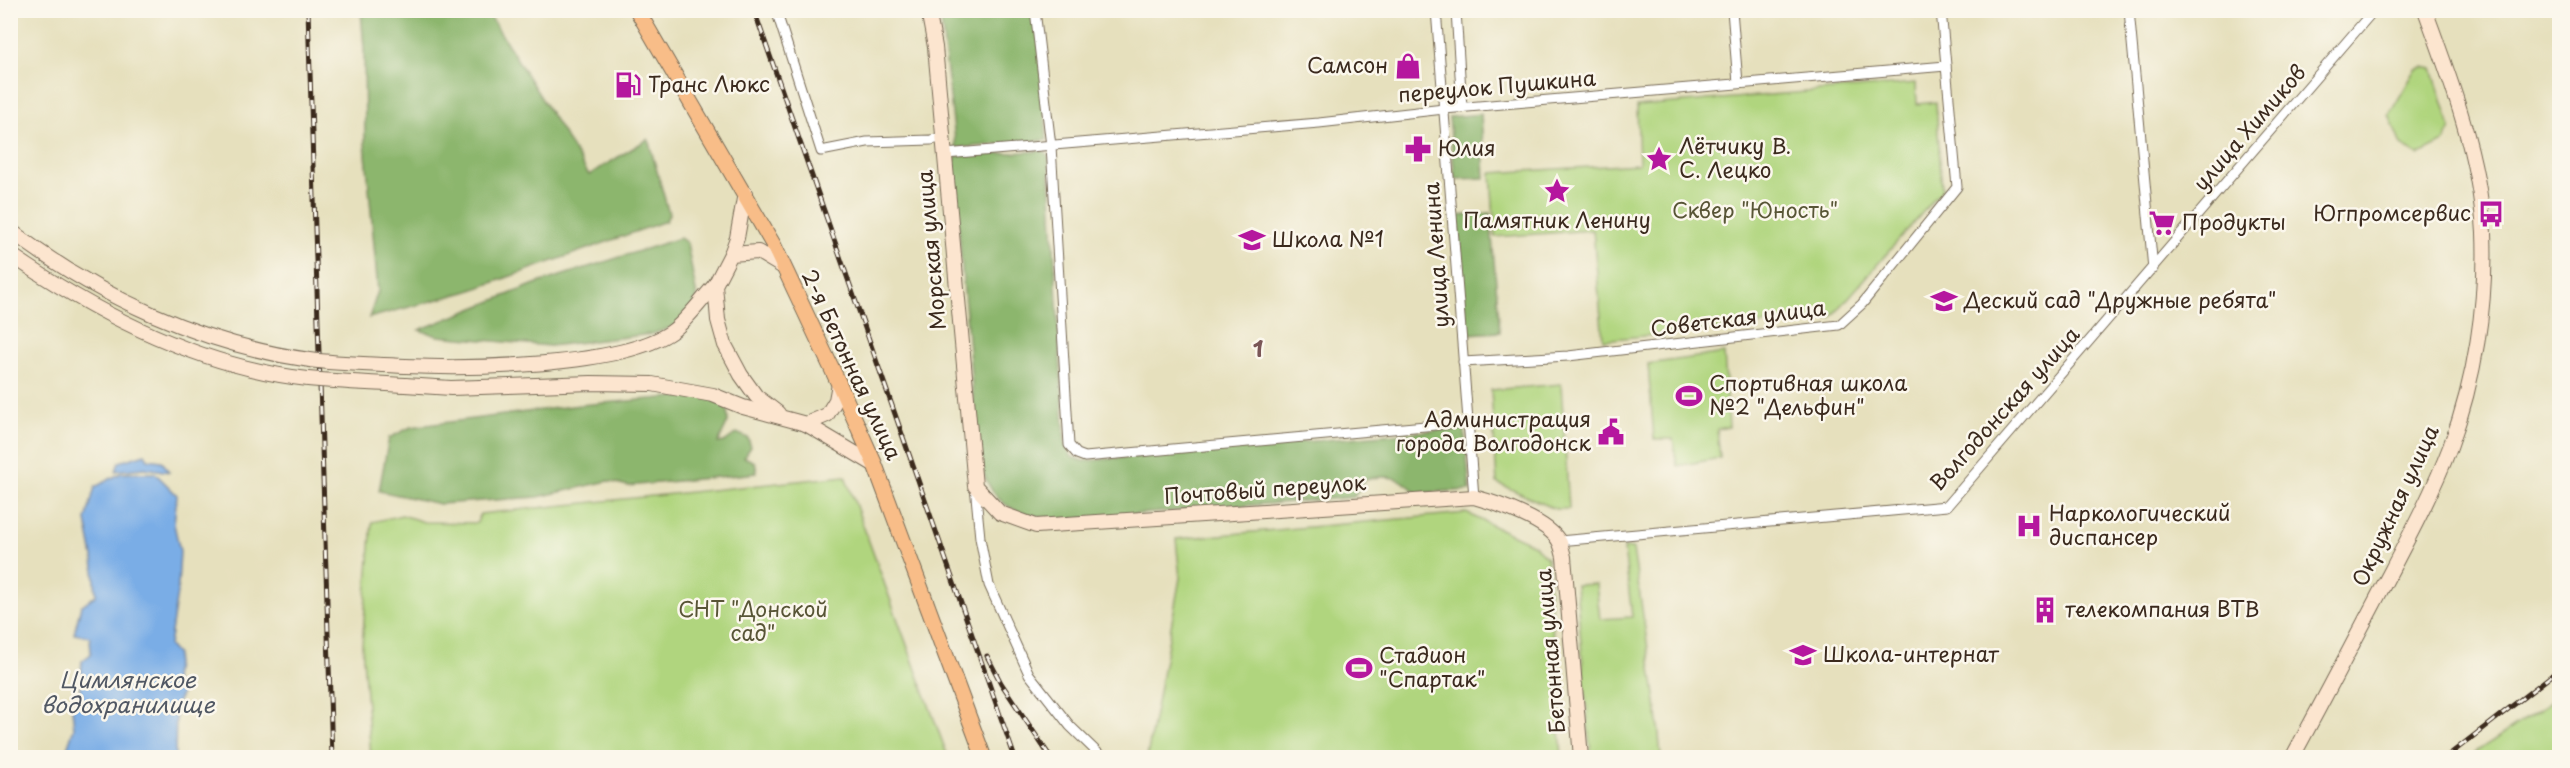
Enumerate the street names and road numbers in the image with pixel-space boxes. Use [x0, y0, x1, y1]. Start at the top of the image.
street label: улица Химиков [2184, 56, 2313, 197]
street label: переулок Пушкина [1397, 60, 1598, 110]
street label: Морская улица [907, 168, 953, 331]
street label: улица Ленина [1414, 181, 1456, 329]
street label: 2-я Бетонная улица [795, 264, 911, 465]
street label: Советская улица [1648, 290, 1828, 344]
street label: Волгодонская улица [1921, 318, 2087, 497]
street label: Окружная улица [2343, 418, 2446, 591]
street label: Почтовый переулок [1163, 465, 1367, 511]
street label: Бетонная улица [1526, 567, 1572, 735]

